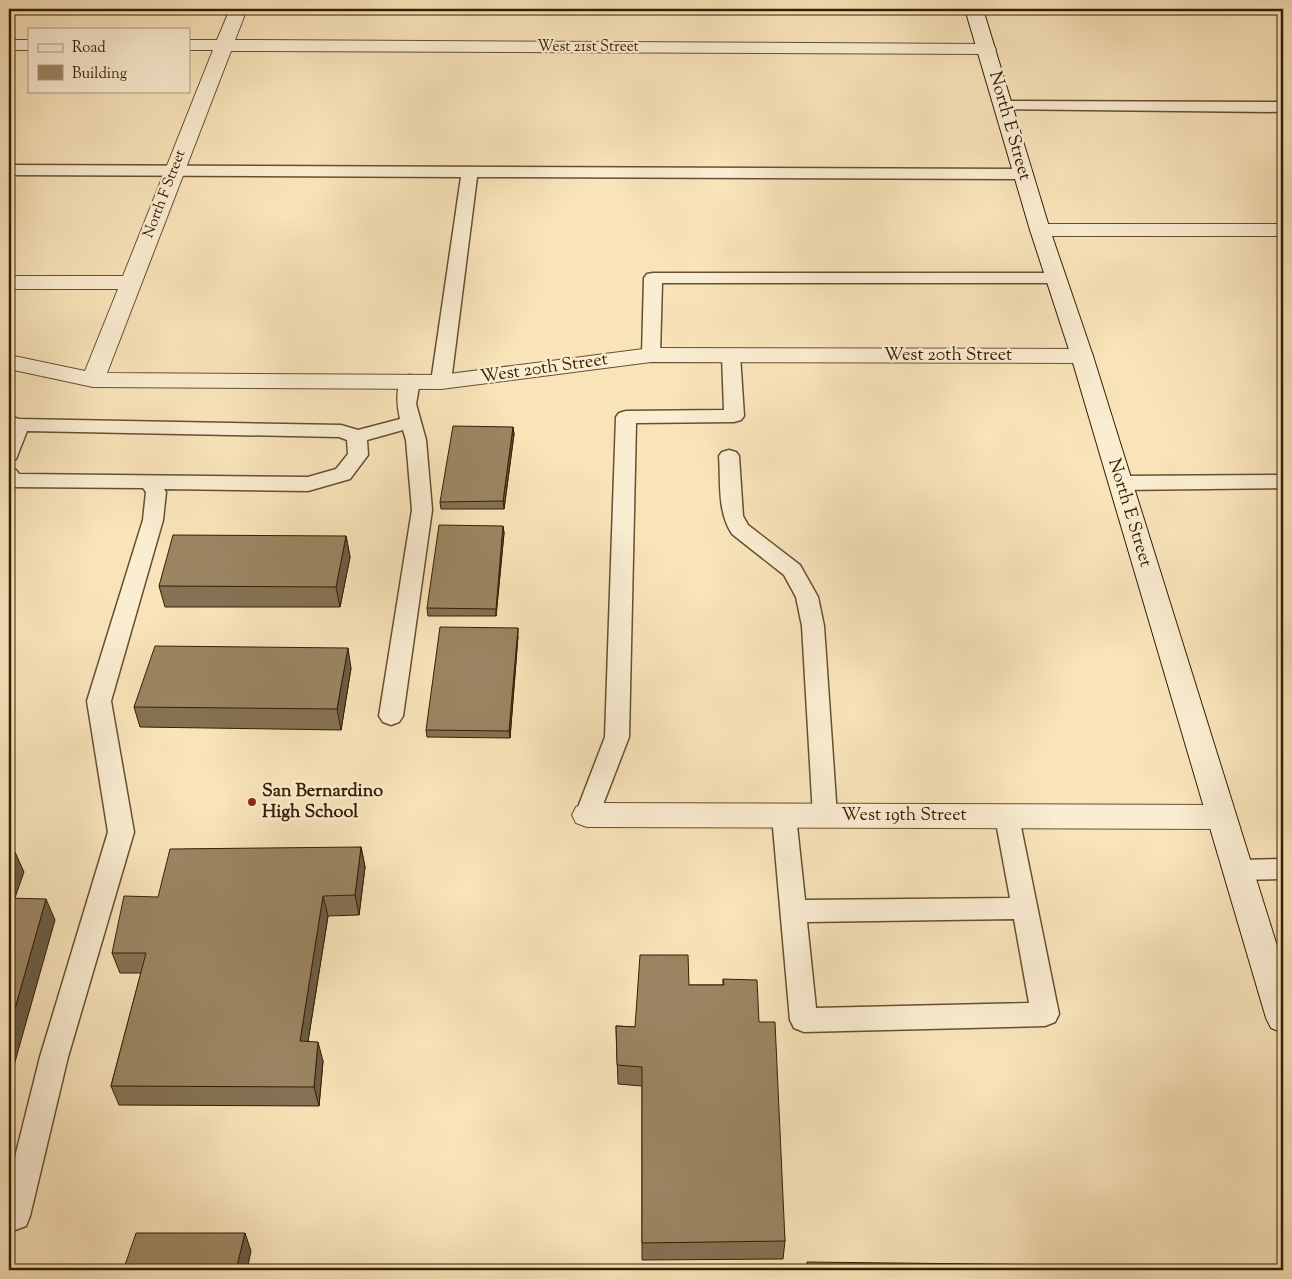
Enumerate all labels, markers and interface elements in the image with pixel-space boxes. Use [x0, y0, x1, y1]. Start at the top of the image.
legend [28, 28, 190, 92]
street label: West 21st Street [537, 37, 639, 58]
text: Road [72, 38, 106, 59]
text: Building [72, 64, 127, 85]
street label: North E Street [981, 68, 1037, 184]
street label: North F Street [139, 147, 191, 241]
street label: West 20th Street [884, 343, 1012, 369]
street label: West 20th Street [479, 347, 609, 391]
street label: North E Street [1100, 455, 1158, 571]
place label: San Bernardino High School [262, 779, 383, 826]
marker: San Bernardino High School [246, 796, 258, 808]
street label: West 19th Street [841, 803, 967, 829]

